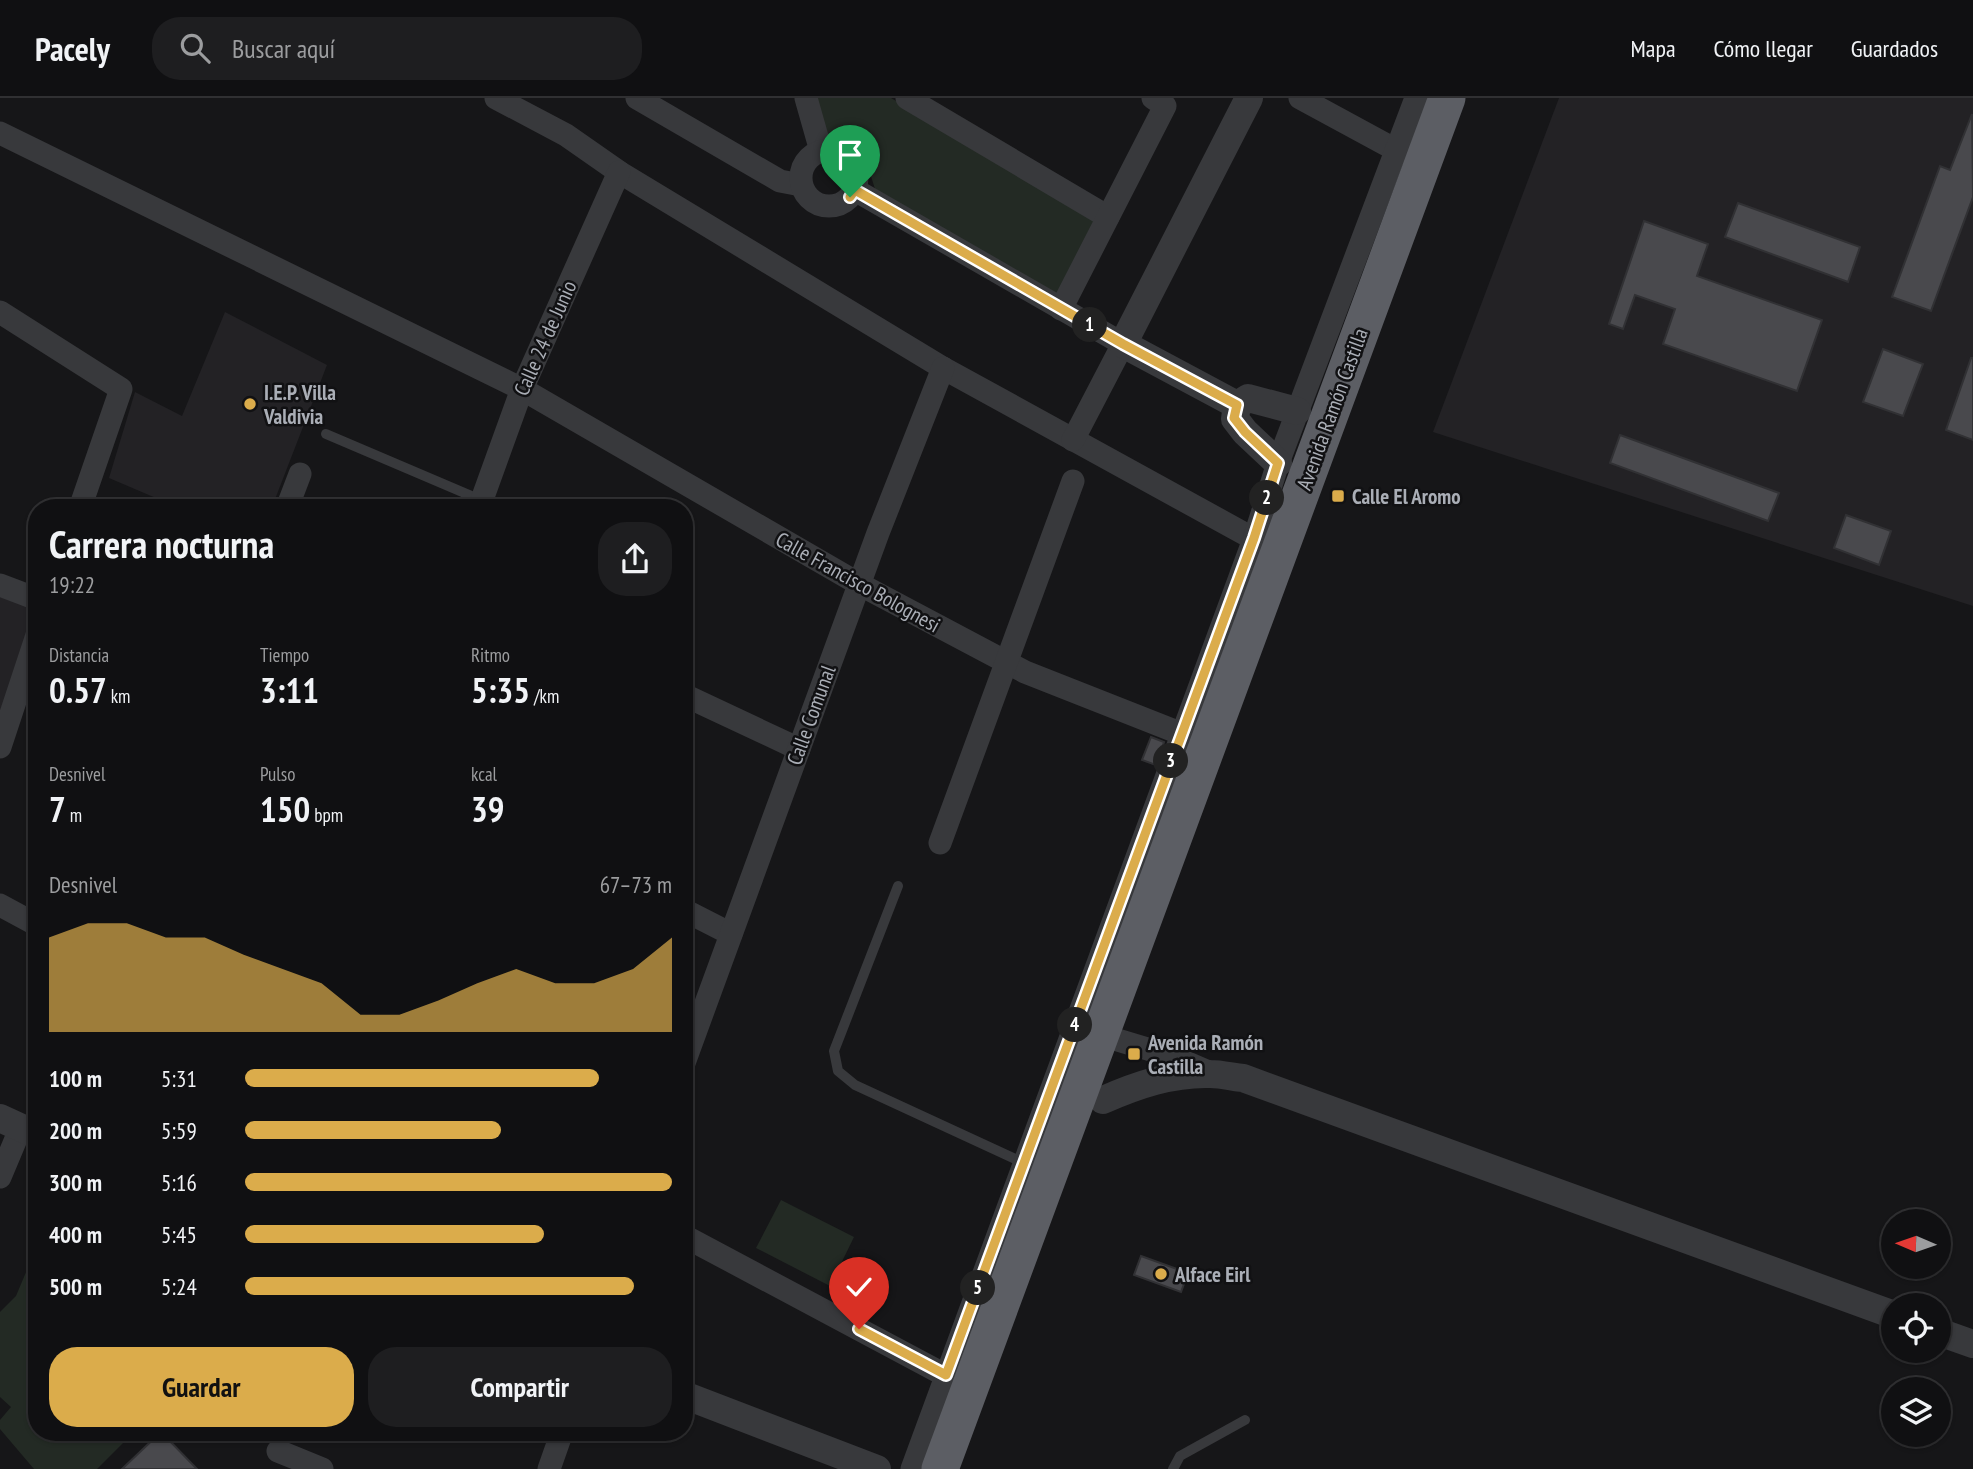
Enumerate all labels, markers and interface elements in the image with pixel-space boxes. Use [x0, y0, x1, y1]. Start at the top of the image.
search box [152, 17, 642, 80]
text: Pacely [35, 27, 110, 70]
icon: search [176, 29, 214, 67]
text: Buscar aquí [232, 32, 335, 65]
text: Mapa [1631, 33, 1676, 64]
text: Cómo llegar [1714, 33, 1813, 64]
text: Guardados [1851, 33, 1938, 64]
pin [820, 125, 880, 197]
icon: arrive [831, 136, 869, 174]
street label: Calle 24 de Junio [508, 276, 582, 400]
pin: 1 [1072, 308, 1108, 342]
text: 1 [1085, 312, 1094, 336]
street label: Avenida Ramón Castilla [1290, 324, 1374, 494]
place label: I.E.P. Villa Valdivia [263, 379, 336, 430]
marker: I.E.P. Villa Valdivia [242, 396, 258, 412]
pin: 2 [1250, 480, 1284, 516]
place label: Calle El Aromo [1352, 483, 1461, 510]
text: 2 [1262, 485, 1271, 509]
marker: Calle El Aromo [1330, 488, 1346, 504]
text: Carrera nocturna [49, 519, 274, 568]
button: share [598, 522, 672, 596]
street label: Calle Francisco Bolognesi [771, 526, 945, 638]
text: 19:22 [49, 570, 95, 599]
text: Distancia [49, 643, 109, 667]
text: Tiempo [260, 643, 309, 667]
text: Ritmo [471, 643, 510, 667]
street label: Calle Comunal [781, 661, 842, 769]
text: 0.57 [49, 667, 107, 713]
text: 3:11 [260, 667, 319, 713]
text: 5:35 [471, 667, 530, 713]
text: km [107, 684, 130, 708]
text: /km [530, 684, 559, 708]
pin: 3 [1154, 744, 1188, 778]
text: 3 [1166, 748, 1175, 772]
text: Desnivel [49, 762, 105, 786]
text: Pulso [260, 762, 295, 786]
text: kcal [471, 762, 497, 786]
text: 7 [49, 786, 66, 832]
text: 150 [260, 786, 310, 832]
text: 39 [471, 786, 504, 832]
text: m [66, 803, 82, 827]
text: bpm [310, 803, 343, 827]
text: Desnivel [49, 870, 117, 899]
text: 67–73 m [600, 870, 672, 899]
pin: 4 [1058, 1007, 1092, 1042]
text: 4 [1070, 1012, 1079, 1036]
place label: Avenida Ramón Castilla [1147, 1029, 1263, 1080]
marker: Avenida Ramón Castilla [1126, 1046, 1142, 1062]
text: 100 m [49, 1064, 102, 1093]
text: 5:31 [161, 1064, 197, 1093]
text: 200 m [49, 1116, 102, 1145]
text: 5:59 [161, 1116, 197, 1145]
text: 300 m [49, 1168, 102, 1197]
text: 5:16 [161, 1168, 197, 1197]
north arrow [1881, 1209, 1951, 1279]
map controls [1881, 1209, 1951, 1447]
text: 400 m [49, 1220, 102, 1249]
text: 5:45 [161, 1220, 197, 1249]
pin [829, 1257, 889, 1329]
place label: Alface Eirl [1174, 1261, 1251, 1288]
marker: Alface Eirl [1153, 1266, 1169, 1282]
icon: check [840, 1268, 878, 1306]
pin: 5 [960, 1270, 996, 1306]
text: 500 m [49, 1272, 102, 1301]
text: 5:24 [161, 1272, 197, 1301]
text: 5 [973, 1275, 982, 1299]
button: locate [1881, 1293, 1951, 1363]
button: Guardar [49, 1347, 354, 1427]
button: Compartir [368, 1347, 672, 1427]
button: layers [1881, 1377, 1951, 1447]

